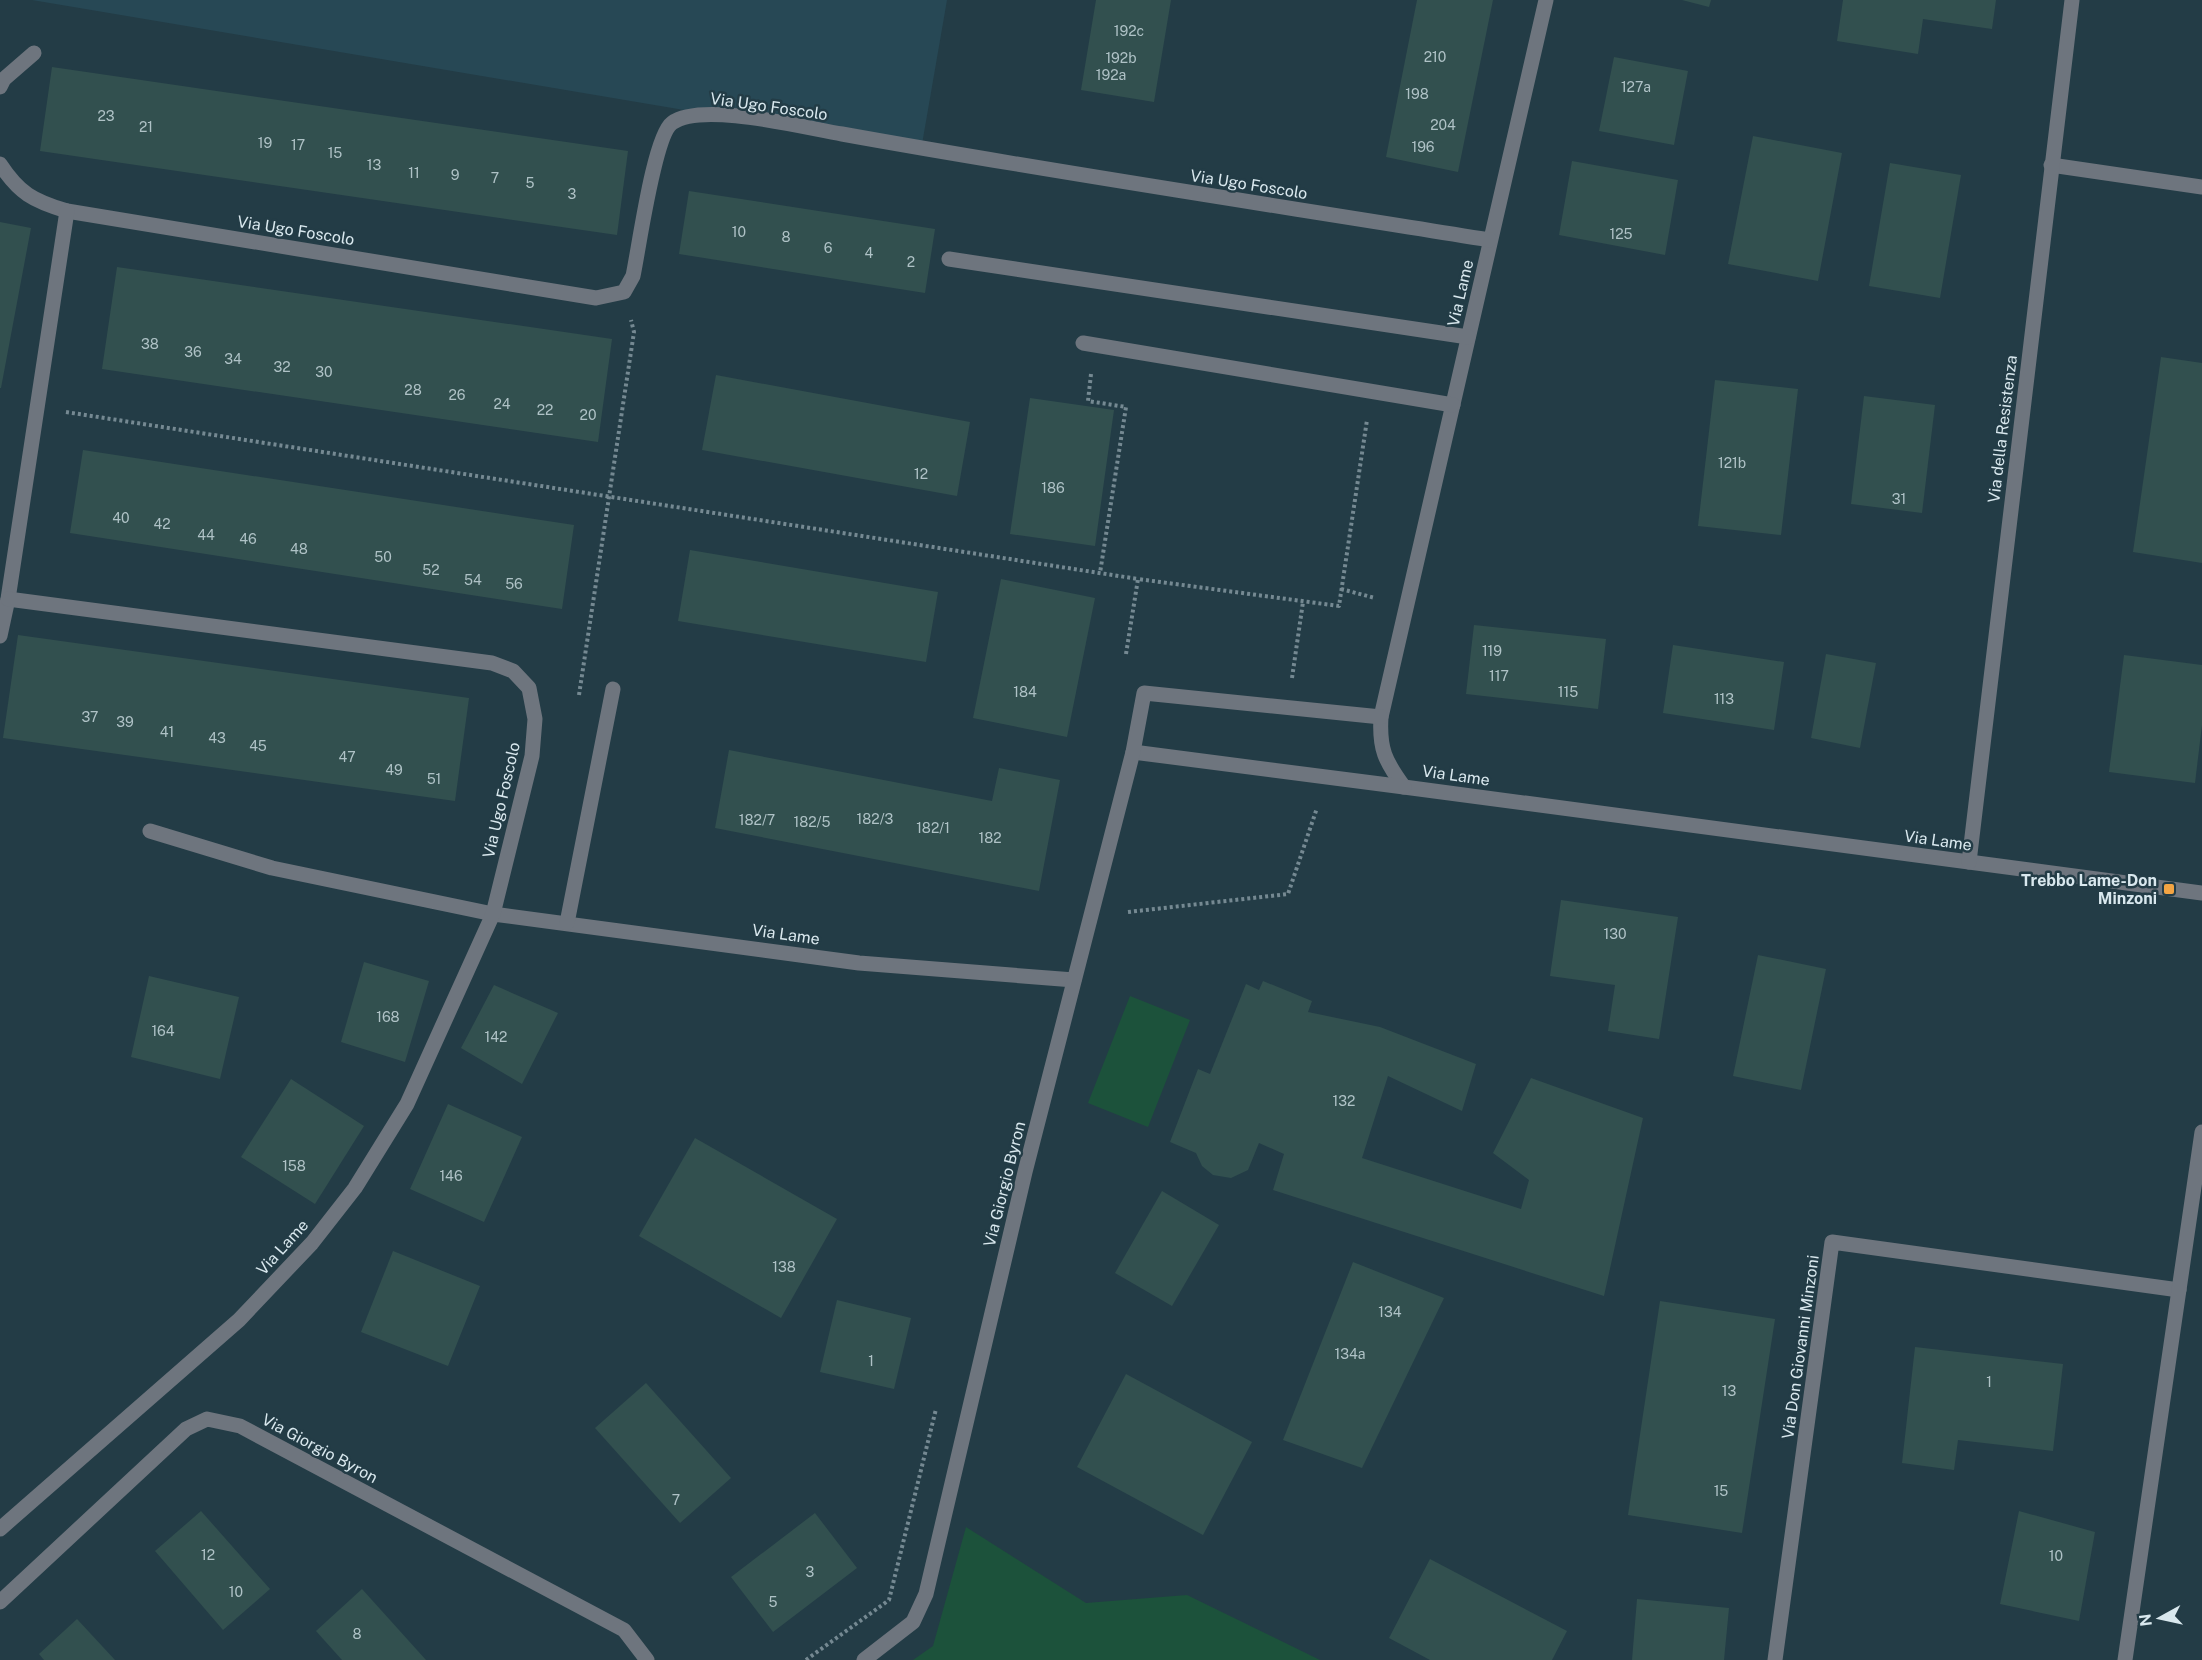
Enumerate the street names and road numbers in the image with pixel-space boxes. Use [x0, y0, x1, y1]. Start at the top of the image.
street label: Via Ugo Foscolo [709, 89, 829, 124]
street label: Via Ugo Foscolo [1189, 166, 1309, 203]
street label: Via Ugo Foscolo [236, 212, 356, 249]
street label: Via Lame [1444, 258, 1477, 328]
street label: Via della Resistenza [1984, 354, 2021, 504]
street label: Via Ugo Foscolo [479, 740, 524, 860]
street label: Via Lame [1421, 761, 1491, 790]
street label: Via Lame [1903, 826, 1973, 855]
street label: Via Lame [751, 920, 821, 949]
street label: Via Giorgio Byron [980, 1119, 1029, 1249]
street label: Via Lame [252, 1216, 312, 1279]
street label: Via Don Giovanni Minzoni [1778, 1254, 1823, 1440]
street label: Via Giorgio Byron [259, 1410, 381, 1487]

